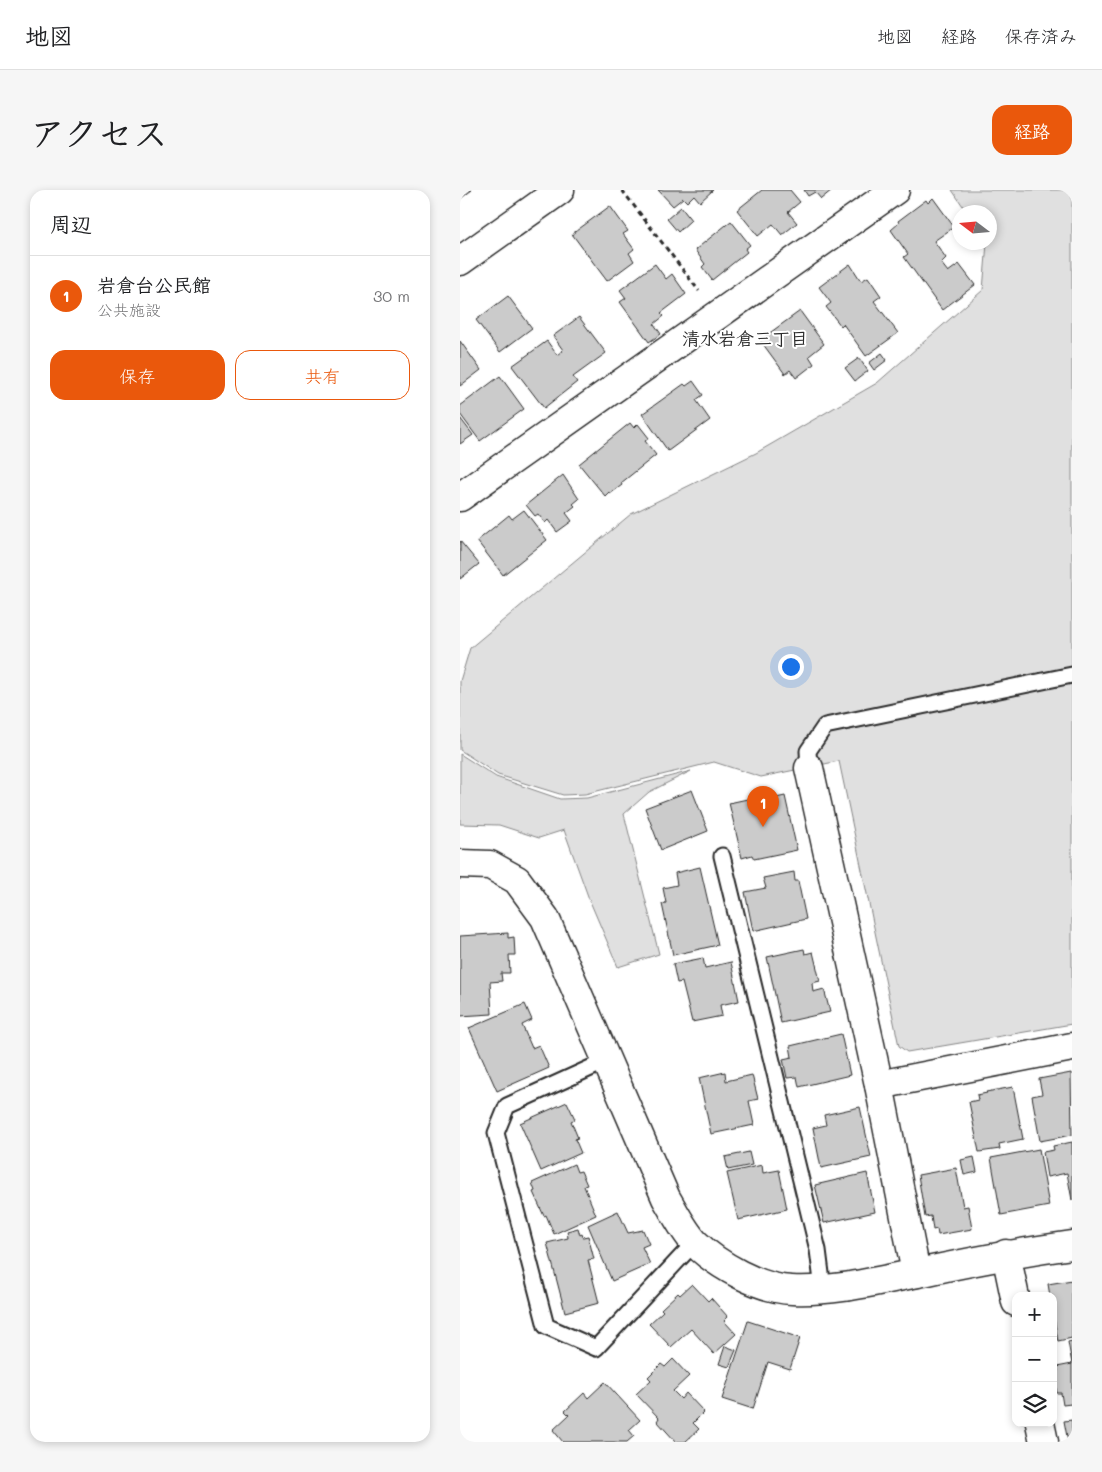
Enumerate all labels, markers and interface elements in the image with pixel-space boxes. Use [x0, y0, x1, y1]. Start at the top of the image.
text: 地図 [25, 20, 73, 51]
text: 地図 [877, 24, 913, 48]
text: 経路 [941, 24, 977, 48]
text: 保存済み [1005, 24, 1077, 48]
button: 経路 [992, 105, 1072, 155]
text: アクセス [30, 109, 168, 155]
north arrow [952, 205, 997, 250]
text: 周辺 [50, 210, 92, 237]
text: 岩倉台公民館 [97, 272, 211, 297]
text: 1 [62, 285, 70, 306]
text: 30 m [373, 285, 410, 306]
text: 公共施設 [97, 299, 161, 320]
district label: 清水岩倉三丁目 [682, 326, 808, 350]
button: 保存 [50, 350, 225, 400]
button: 共有 [235, 350, 410, 400]
your location [778, 654, 804, 680]
pin: 1 [747, 786, 779, 827]
map controls [1012, 1292, 1057, 1427]
button: + [1012, 1292, 1057, 1337]
button: − [1012, 1337, 1057, 1382]
button: layers [1012, 1382, 1057, 1427]

